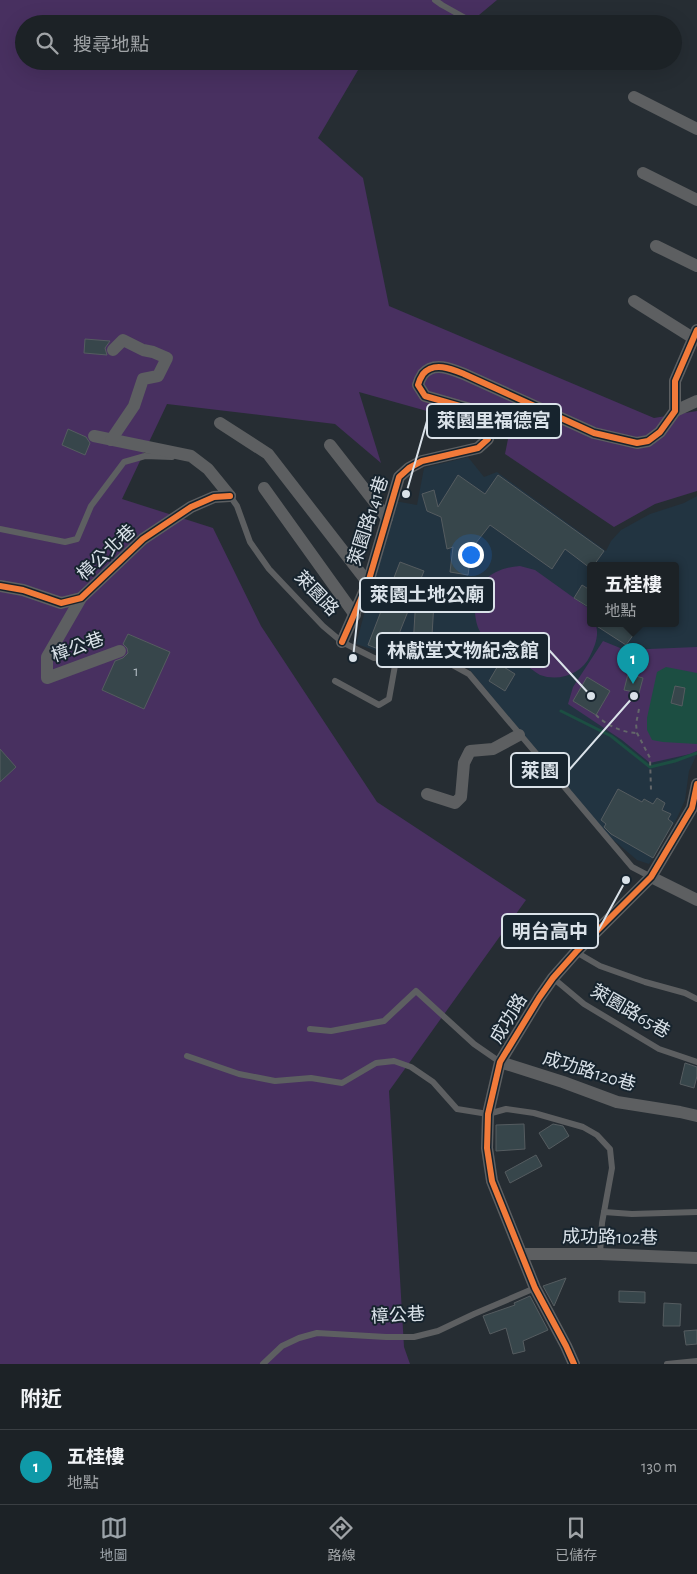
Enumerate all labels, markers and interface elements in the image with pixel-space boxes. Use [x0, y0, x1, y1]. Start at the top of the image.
search box [15, 15, 682, 70]
icon: search [33, 29, 61, 57]
text: 搜尋地點 [73, 36, 149, 55]
callout: 萊園里福德宮 [427, 404, 561, 438]
text: 萊園里福德宮 [437, 410, 551, 431]
street label: 萊園路141巷 [344, 473, 392, 568]
street label: 樟公北巷 [73, 520, 139, 584]
your location [458, 542, 484, 568]
popup [587, 562, 679, 627]
street label: 萊園路 [291, 567, 343, 620]
text: 五桂樓 [604, 576, 662, 595]
callout: 萊園土地公廟 [360, 578, 494, 612]
text: 萊園土地公廟 [370, 584, 484, 605]
text: 地點 [604, 603, 637, 619]
street label: 樟公巷 [49, 628, 106, 666]
callout: 林獻堂文物紀念館 [377, 633, 549, 667]
text: 林獻堂文物紀念館 [387, 640, 539, 661]
pin: 1 [617, 643, 649, 684]
house number: 1 [133, 664, 139, 679]
callout: 萊園 [511, 753, 569, 787]
text: 萊園 [521, 761, 559, 781]
callout: 明台高中 [502, 914, 598, 948]
text: 明台高中 [512, 921, 588, 942]
street label: 萊園路65巷 [587, 980, 674, 1042]
street label: 成功路 [486, 990, 531, 1047]
street label: 成功路120巷 [541, 1047, 638, 1095]
street label: 成功路102巷 [562, 1226, 658, 1248]
street label: 樟公巷 [370, 1304, 425, 1326]
text: 附近 [20, 1389, 62, 1410]
text: 五桂樓 [67, 1448, 124, 1467]
text: 1 [33, 1459, 39, 1475]
text: 130 m [641, 1459, 677, 1475]
text: 地點 [67, 1475, 99, 1491]
tab: 地圖 [100, 1514, 128, 1565]
tab: 路線 [327, 1514, 355, 1565]
tab: 已儲存 [555, 1514, 597, 1565]

